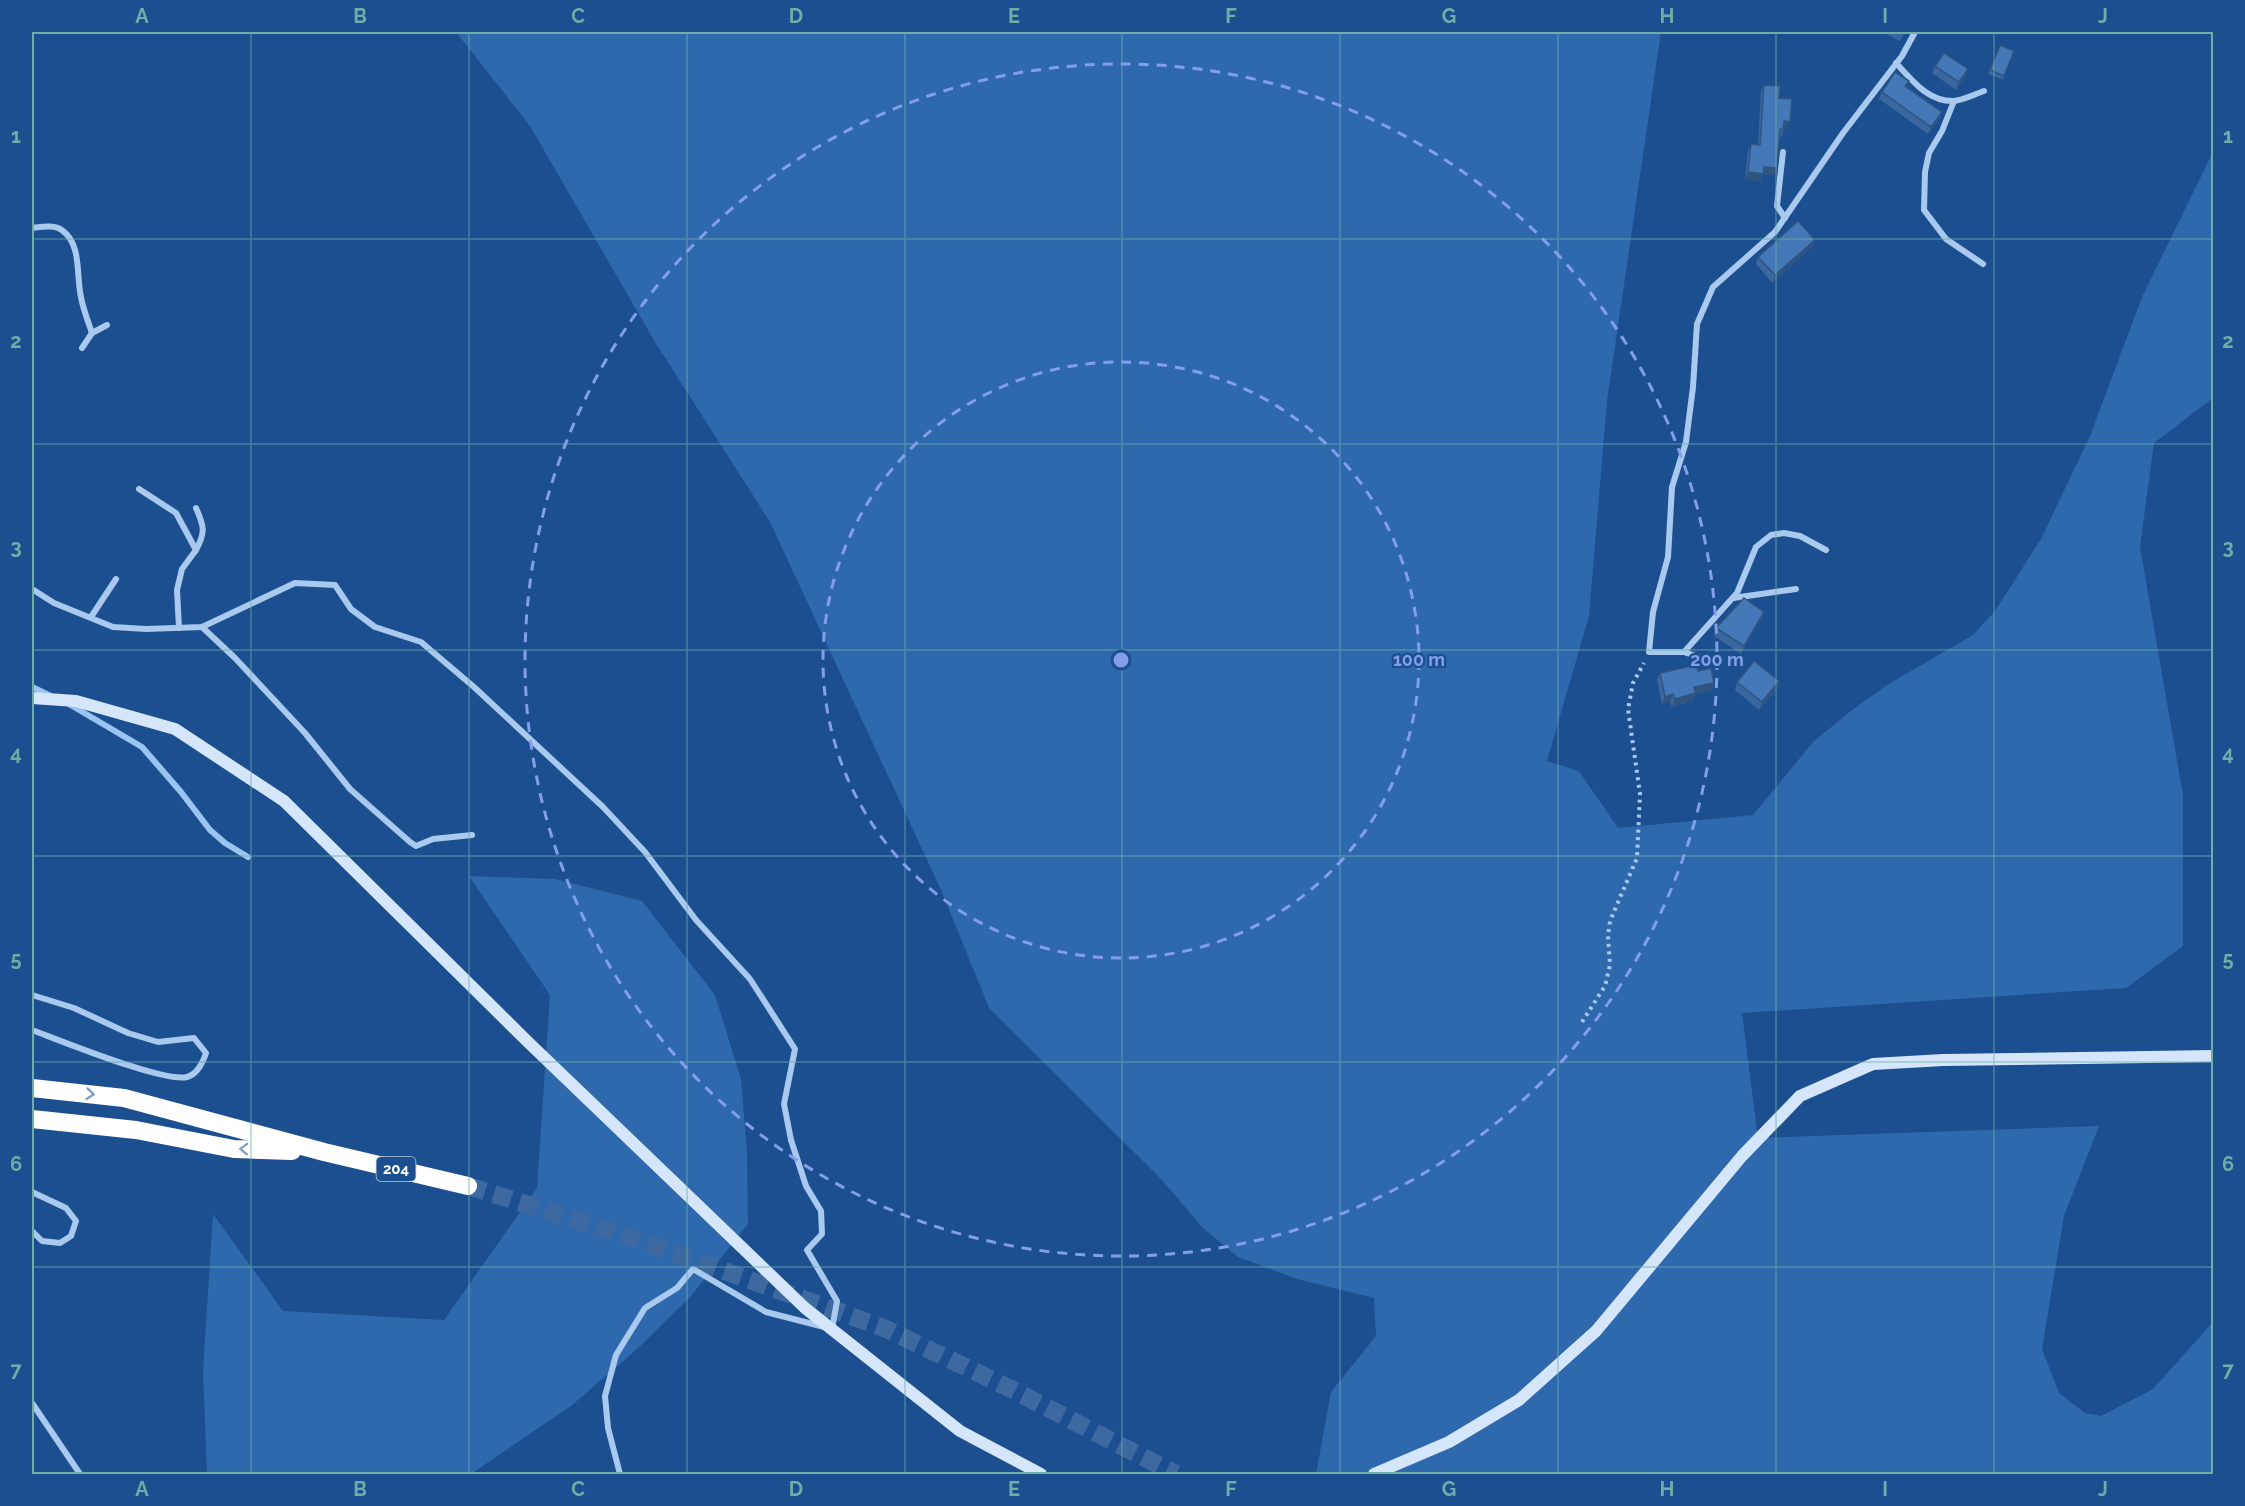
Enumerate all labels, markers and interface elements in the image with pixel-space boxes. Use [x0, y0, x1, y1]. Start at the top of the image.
text: A [135, 4, 149, 28]
text: B [353, 4, 367, 28]
text: C [571, 4, 585, 28]
text: D [789, 4, 803, 28]
text: E [1008, 4, 1020, 28]
text: F [1225, 4, 1237, 28]
text: G [1442, 4, 1456, 28]
text: H [1660, 4, 1674, 28]
text: I [1882, 4, 1888, 28]
text: J [2098, 4, 2108, 28]
text: 1 [11, 124, 21, 148]
text: 1 [2223, 124, 2233, 148]
text: 2 [10, 329, 22, 353]
text: 2 [2222, 329, 2234, 353]
text: 3 [10, 535, 22, 559]
text: 3 [2222, 535, 2234, 559]
text: 100 m [1393, 649, 1445, 670]
text: 200 m [1690, 649, 1744, 670]
centre of rings [1111, 650, 1131, 670]
text: 4 [10, 741, 22, 765]
text: 4 [2222, 741, 2234, 765]
text: 5 [10, 947, 22, 971]
text: 5 [2222, 947, 2234, 971]
one-way arrow [85, 1087, 94, 1100]
one-way arrow [240, 1143, 249, 1156]
text: 6 [10, 1152, 22, 1176]
text: 6 [2222, 1152, 2234, 1176]
road number: 204 [376, 1157, 416, 1181]
text: 7 [10, 1358, 22, 1382]
text: 7 [2222, 1358, 2234, 1382]
text: A [135, 1477, 149, 1501]
text: B [353, 1477, 367, 1501]
text: C [571, 1477, 585, 1501]
text: D [789, 1477, 803, 1501]
text: E [1008, 1477, 1020, 1501]
text: F [1225, 1477, 1237, 1501]
text: G [1442, 1477, 1456, 1501]
text: H [1660, 1477, 1674, 1501]
text: I [1882, 1477, 1888, 1501]
text: J [2098, 1477, 2108, 1501]

